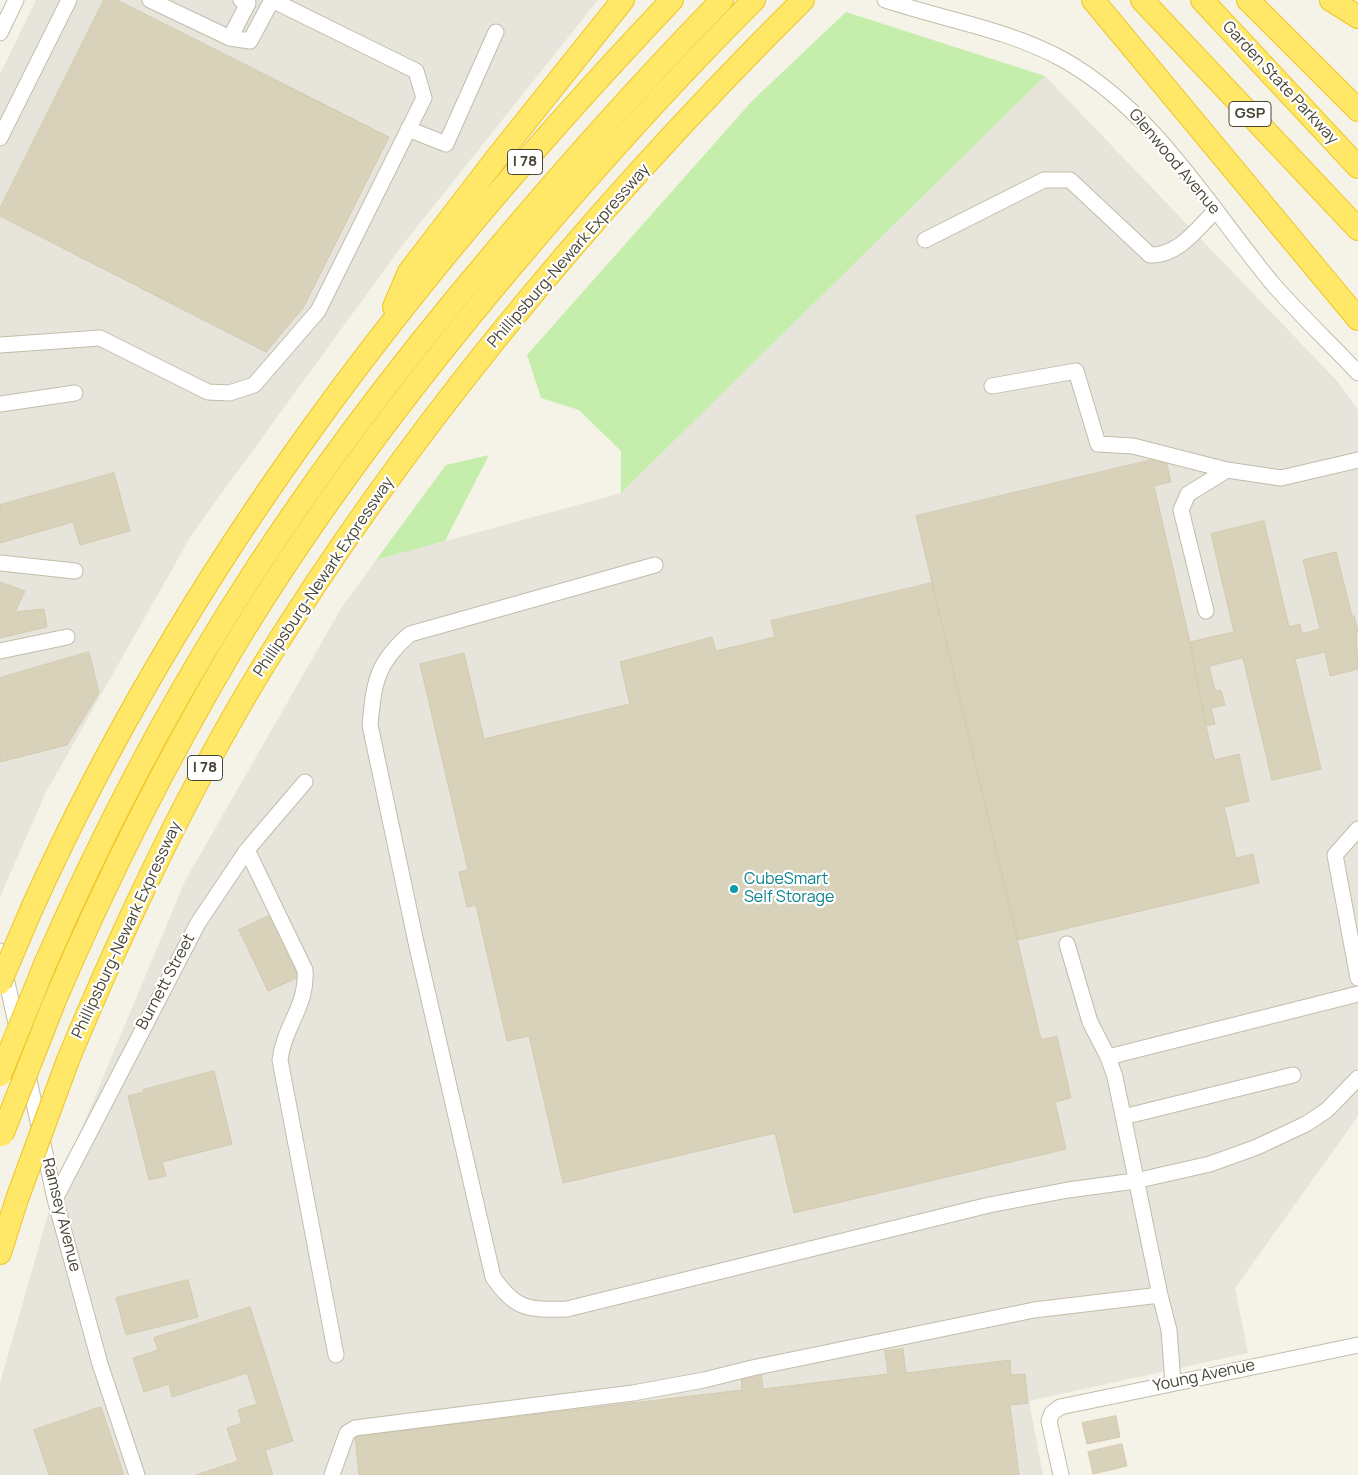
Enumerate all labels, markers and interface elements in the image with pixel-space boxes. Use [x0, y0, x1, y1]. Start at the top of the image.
street label: Garden State Parkway [1218, 17, 1342, 149]
road number: GSP [1229, 102, 1271, 126]
street label: Glenwood Avenue [1124, 105, 1224, 219]
road number: I 78 [508, 150, 542, 174]
street label: Phillipsburg-Newark Expressway [484, 160, 654, 352]
street label: Phillipsburg-Newark Expressway [250, 473, 398, 681]
road number: I 78 [188, 756, 222, 780]
street label: Phillipsburg-Newark Expressway [68, 818, 186, 1042]
place label: CubeSmart Self Storage [744, 870, 834, 908]
marker: CubeSmart Self Storage [728, 883, 740, 895]
street label: Burnett Street [133, 931, 199, 1033]
street label: Ramsey Avenue [38, 1156, 84, 1274]
street label: Young Avenue [1151, 1356, 1257, 1396]

